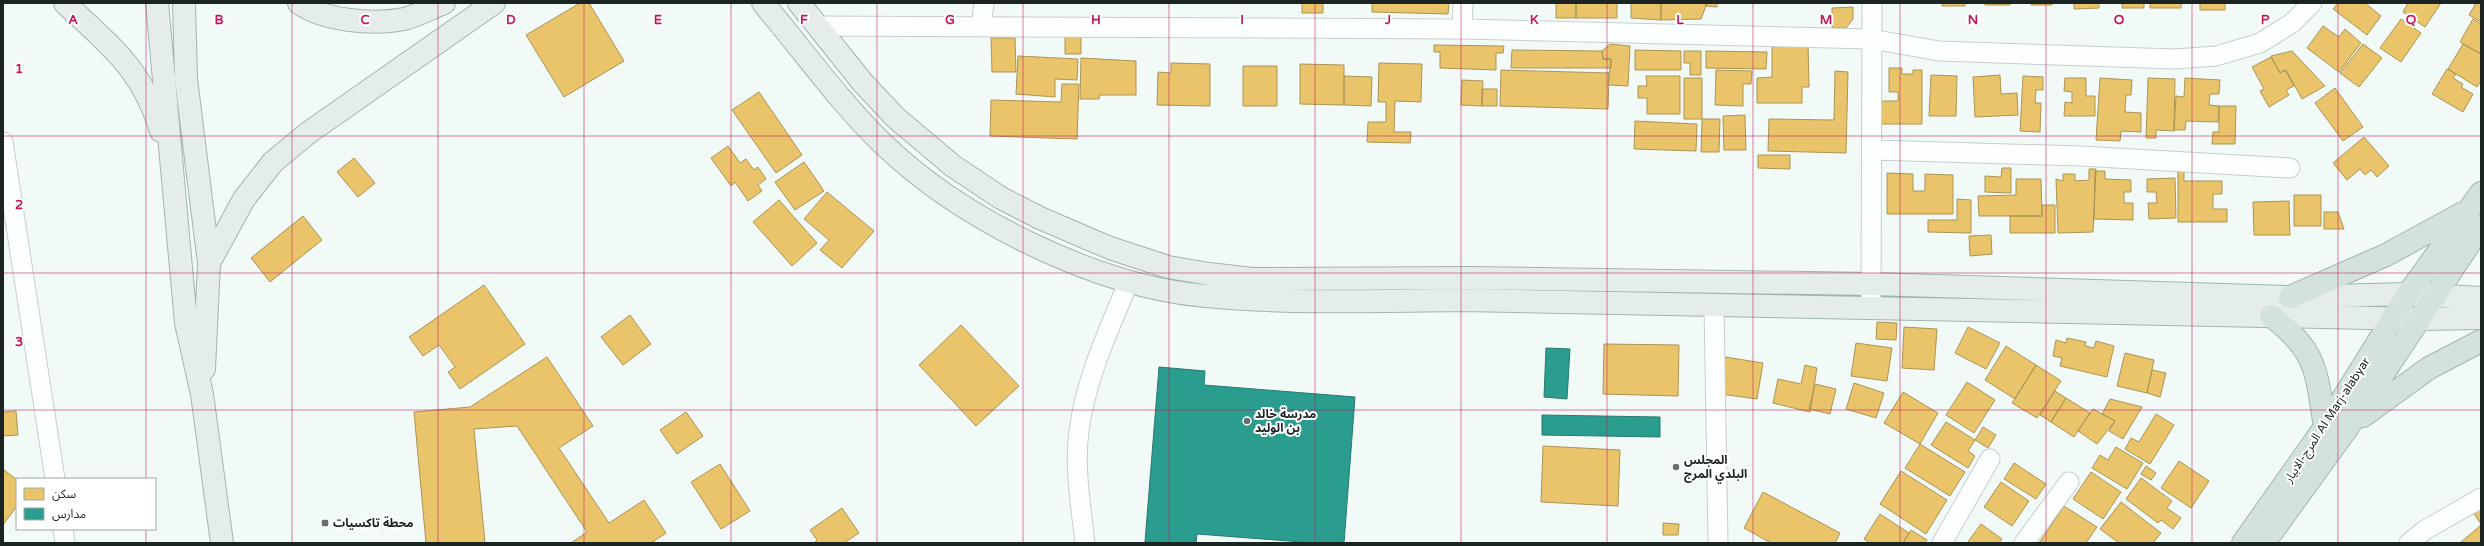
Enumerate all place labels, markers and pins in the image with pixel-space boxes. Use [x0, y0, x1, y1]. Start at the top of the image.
place label: مدرسة خالد بن الوليد [1255, 407, 1316, 435]
marker: مدرسة خالد بن الوليد [1242, 416, 1252, 426]
place label: المجلس البلدي المرج [1684, 453, 1747, 484]
marker: المجلس البلدي المرج [1671, 462, 1681, 472]
place label: محطة تاكسيات [333, 516, 414, 530]
marker: محطة تاكسيات [320, 518, 330, 528]

